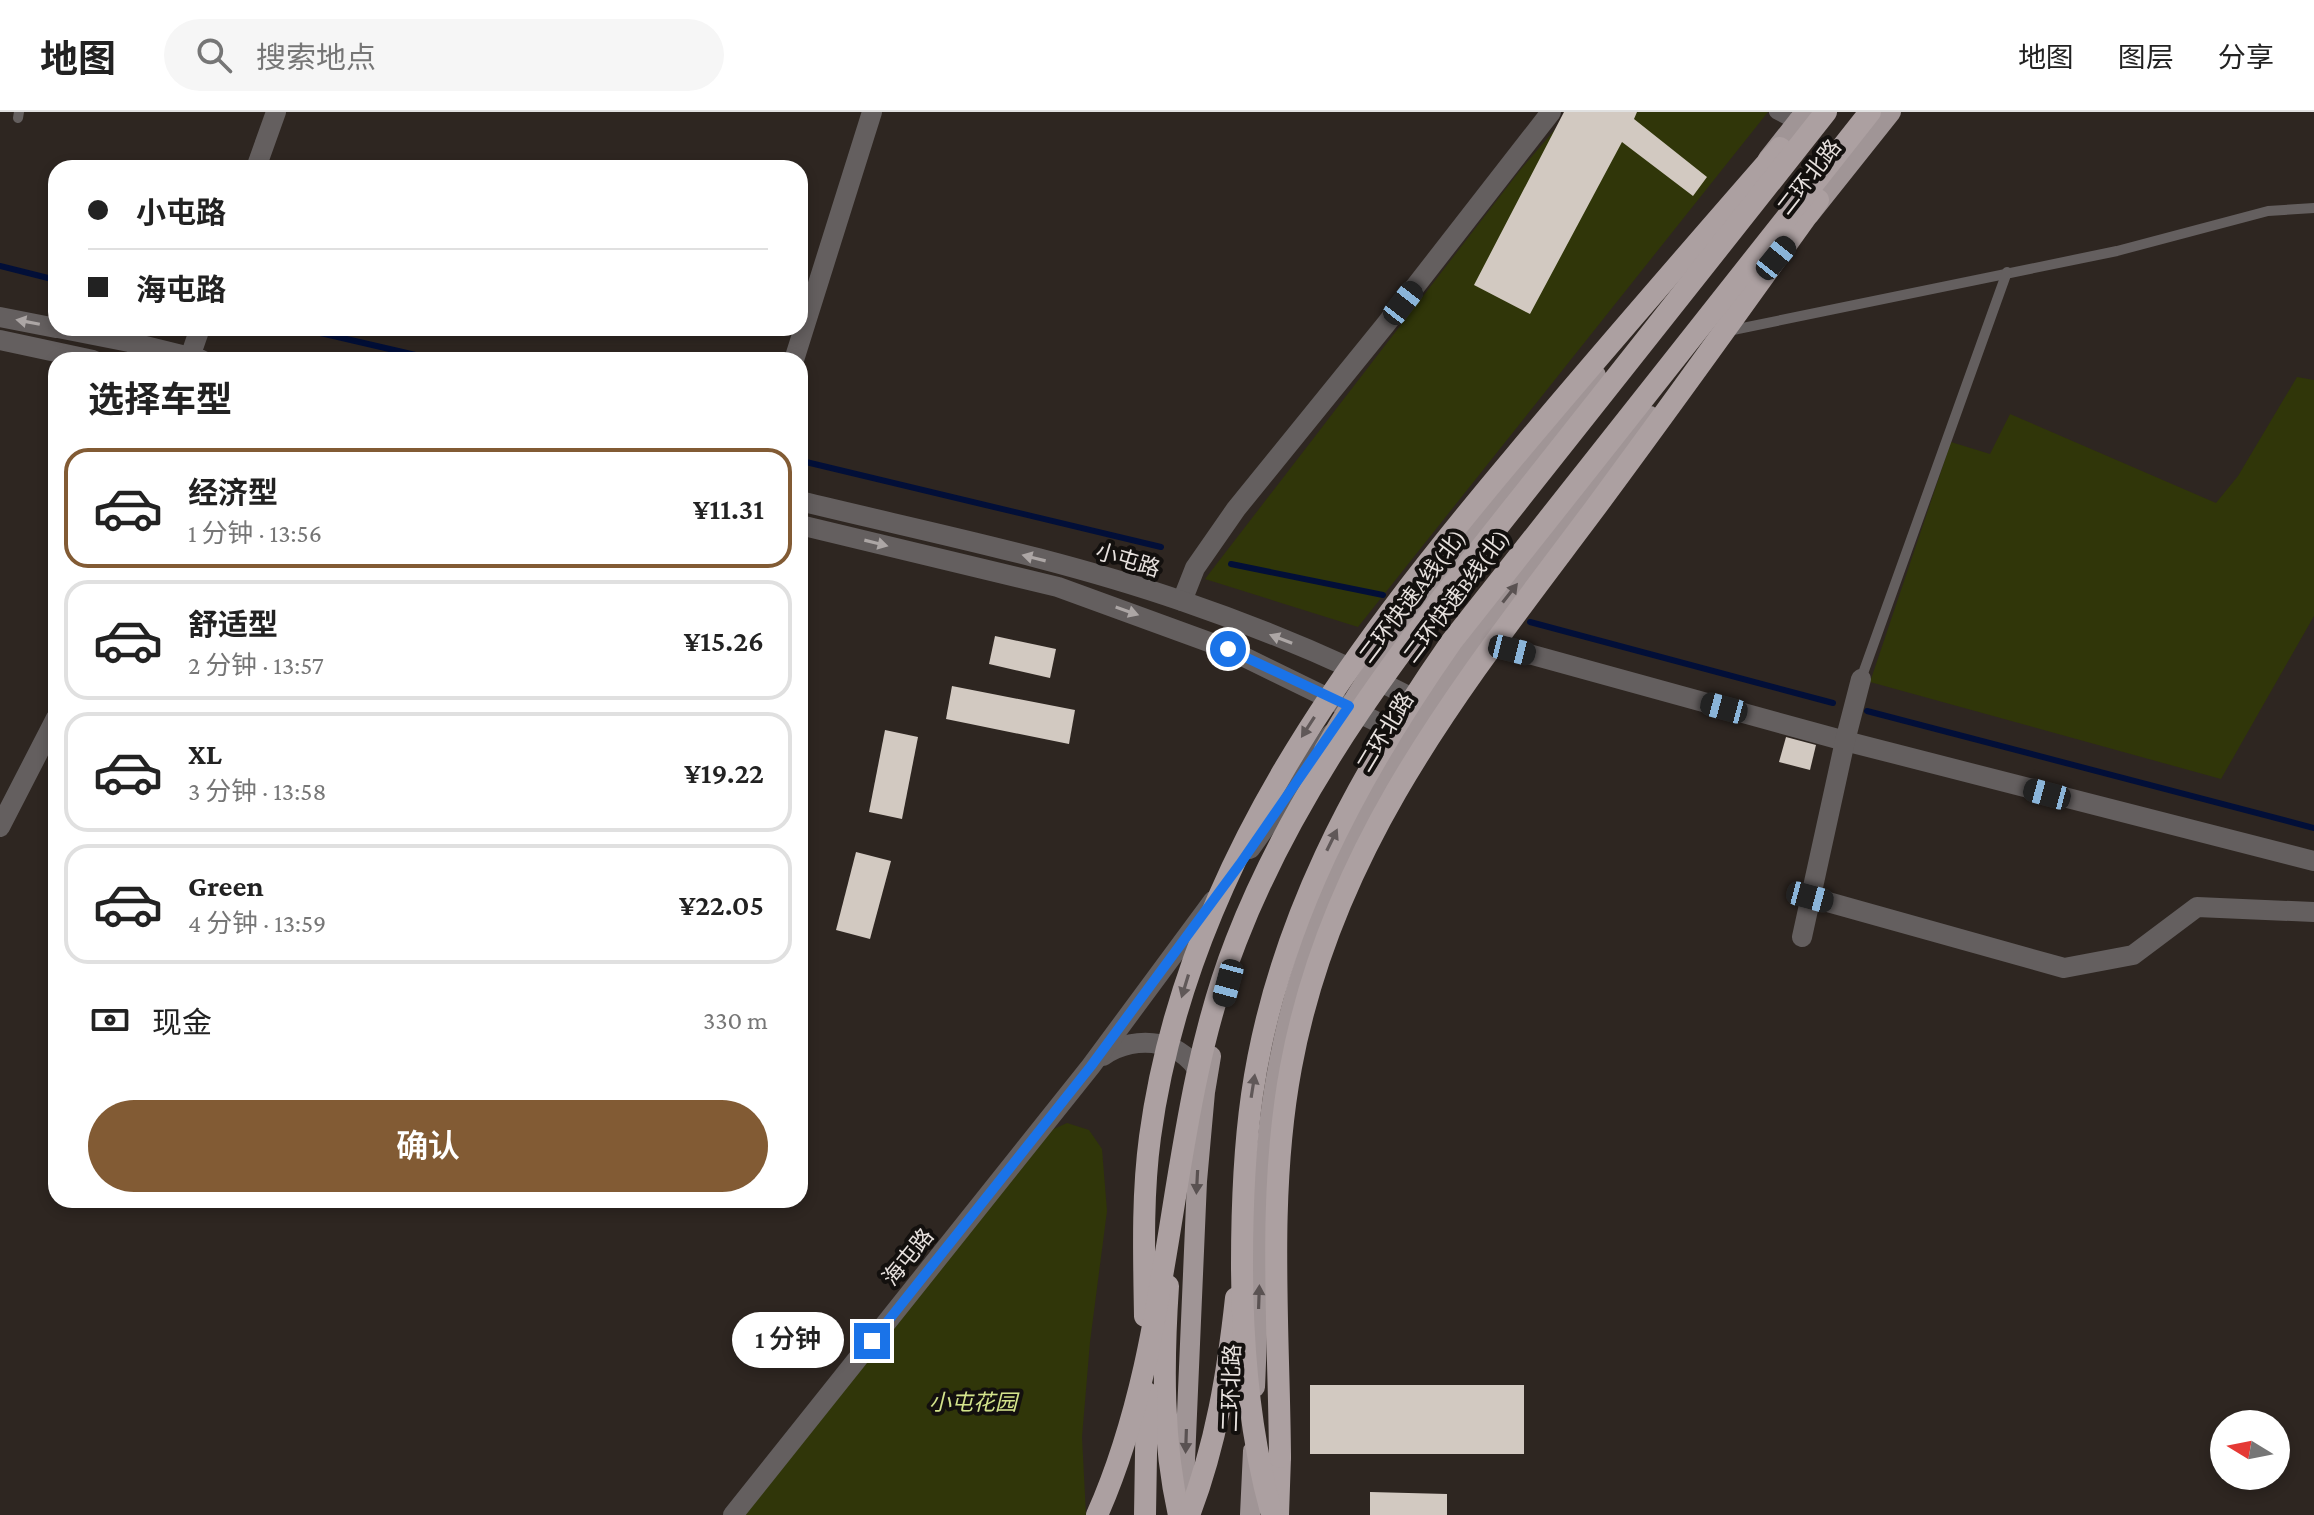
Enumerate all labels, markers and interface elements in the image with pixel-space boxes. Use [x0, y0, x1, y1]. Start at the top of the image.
search box [164, 19, 724, 91]
icon: search [192, 33, 236, 77]
text: 地图 [40, 38, 116, 80]
text: 搜索地点 [256, 41, 376, 74]
text: 地图 [2018, 42, 2074, 73]
text: 图层 [2118, 42, 2174, 73]
text: 分享 [2218, 42, 2274, 73]
street label: 二环北路 [1772, 135, 1846, 219]
text: 小屯路 [136, 196, 226, 229]
car [1752, 232, 1800, 284]
text: 海屯路 [136, 273, 226, 306]
car [1379, 277, 1427, 329]
one-way arrow [15, 316, 40, 328]
text: 选择车型 [88, 380, 232, 420]
icon: car [92, 472, 164, 544]
text: 经济型 [188, 476, 278, 509]
text: ¥11.31 [693, 492, 764, 525]
text: 1 分钟 · 13:56 [188, 519, 322, 548]
street label: 二环快速A线(北) [1354, 525, 1471, 668]
street label: 二环快速B线(北) [1398, 525, 1515, 668]
one-way arrow [863, 538, 888, 550]
street label: 小屯路 [1093, 538, 1163, 582]
one-way arrow [1022, 552, 1047, 564]
one-way arrow [1501, 583, 1517, 603]
icon: car [92, 604, 164, 676]
one-way arrow [1115, 605, 1139, 618]
text: 舒适型 [188, 608, 278, 641]
text: ¥15.26 [684, 624, 764, 657]
route start [1210, 631, 1246, 667]
one-way arrow [1269, 632, 1293, 645]
car [1486, 633, 1538, 667]
text: 2 分钟 · 13:57 [188, 651, 324, 680]
street label: 二环北路 [1352, 688, 1418, 776]
car [1698, 690, 1750, 726]
one-way arrow [1302, 716, 1316, 738]
icon: car [92, 736, 164, 808]
text: XL [188, 737, 222, 770]
text: ¥19.22 [684, 756, 764, 789]
car [2021, 776, 2073, 812]
text: 3 分钟 · 13:58 [188, 777, 326, 806]
one-way arrow [1325, 828, 1339, 851]
icon: car [92, 868, 164, 940]
text: Green [188, 869, 264, 902]
car [1784, 879, 1836, 915]
text: ¥22.05 [679, 888, 764, 921]
text: 4 分钟 · 13:59 [188, 909, 326, 938]
car [1210, 957, 1246, 1009]
one-way arrow [1178, 975, 1191, 999]
icon: cash [88, 998, 132, 1042]
text: 现金 [152, 1006, 212, 1039]
text: 330 m [703, 1006, 768, 1035]
one-way arrow [1247, 1074, 1260, 1099]
button: 确认 [88, 1100, 768, 1192]
one-way arrow [1190, 1170, 1203, 1195]
street label: 海屯路 [878, 1223, 938, 1291]
one-way arrow [1253, 1284, 1266, 1309]
callout: 1 分钟 [732, 1313, 844, 1369]
route end [854, 1323, 890, 1359]
text: 1 分钟 [755, 1325, 821, 1354]
street label: 二环北路 [1217, 1344, 1245, 1432]
park label: 小屯花园 [929, 1390, 1020, 1415]
north arrow [2210, 1410, 2290, 1490]
map controls [2210, 1410, 2290, 1490]
one-way arrow [1179, 1429, 1192, 1454]

